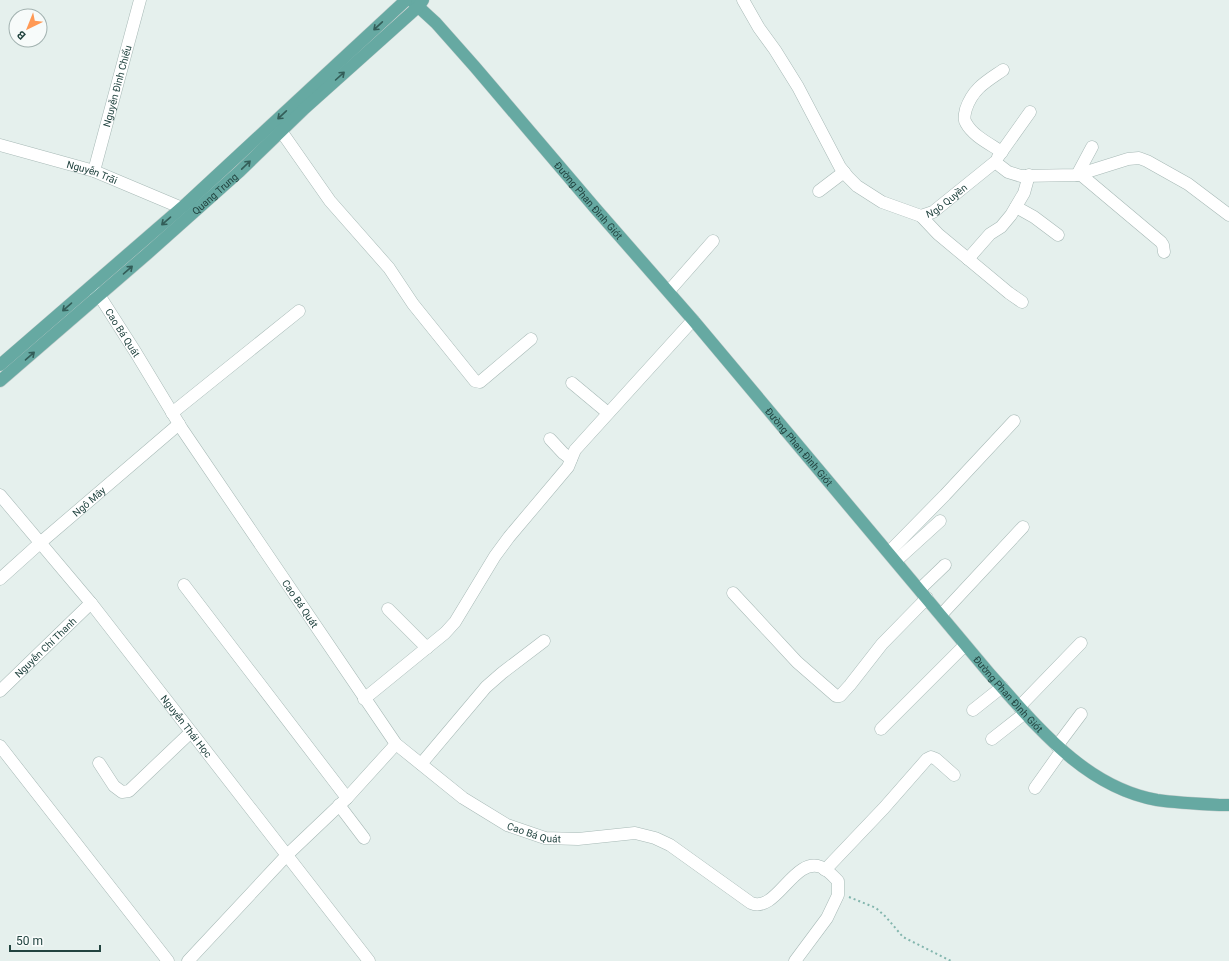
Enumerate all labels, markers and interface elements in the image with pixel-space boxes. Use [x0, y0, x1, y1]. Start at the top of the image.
north arrow [8, 8, 48, 48]
one-way arrow [372, 22, 383, 31]
text: B [15, 28, 29, 42]
street label: Nguyễn Đình Chiểu [101, 44, 133, 128]
one-way arrow [335, 71, 345, 81]
one-way arrow [277, 110, 287, 120]
street label: Nguyễn Trãi [66, 158, 119, 186]
street label: Đường Phan Đình Giót [552, 159, 625, 241]
one-way arrow [241, 160, 251, 170]
street label: Quang Trung [190, 171, 240, 217]
street label: Ngô Quyền [925, 182, 969, 219]
one-way arrow [160, 217, 171, 226]
one-way arrow [123, 266, 133, 275]
one-way arrow [62, 302, 73, 311]
street label: Cao Bá Quát [103, 306, 142, 359]
one-way arrow [25, 351, 35, 360]
street label: Đường Phan Đình Giót [763, 405, 835, 488]
street label: Ngô Mây [70, 484, 108, 518]
street label: Cao Bá Quát [280, 577, 321, 629]
street label: Nguyễn Chí Thanh [12, 615, 78, 679]
street label: Đường Phan Đình Giót [971, 654, 1045, 734]
street label: Nguyễn Thái Học [159, 693, 214, 759]
street label: Cao Bá Quát [506, 820, 561, 844]
scale bar [10, 927, 100, 953]
text: 50 m [16, 934, 43, 948]

